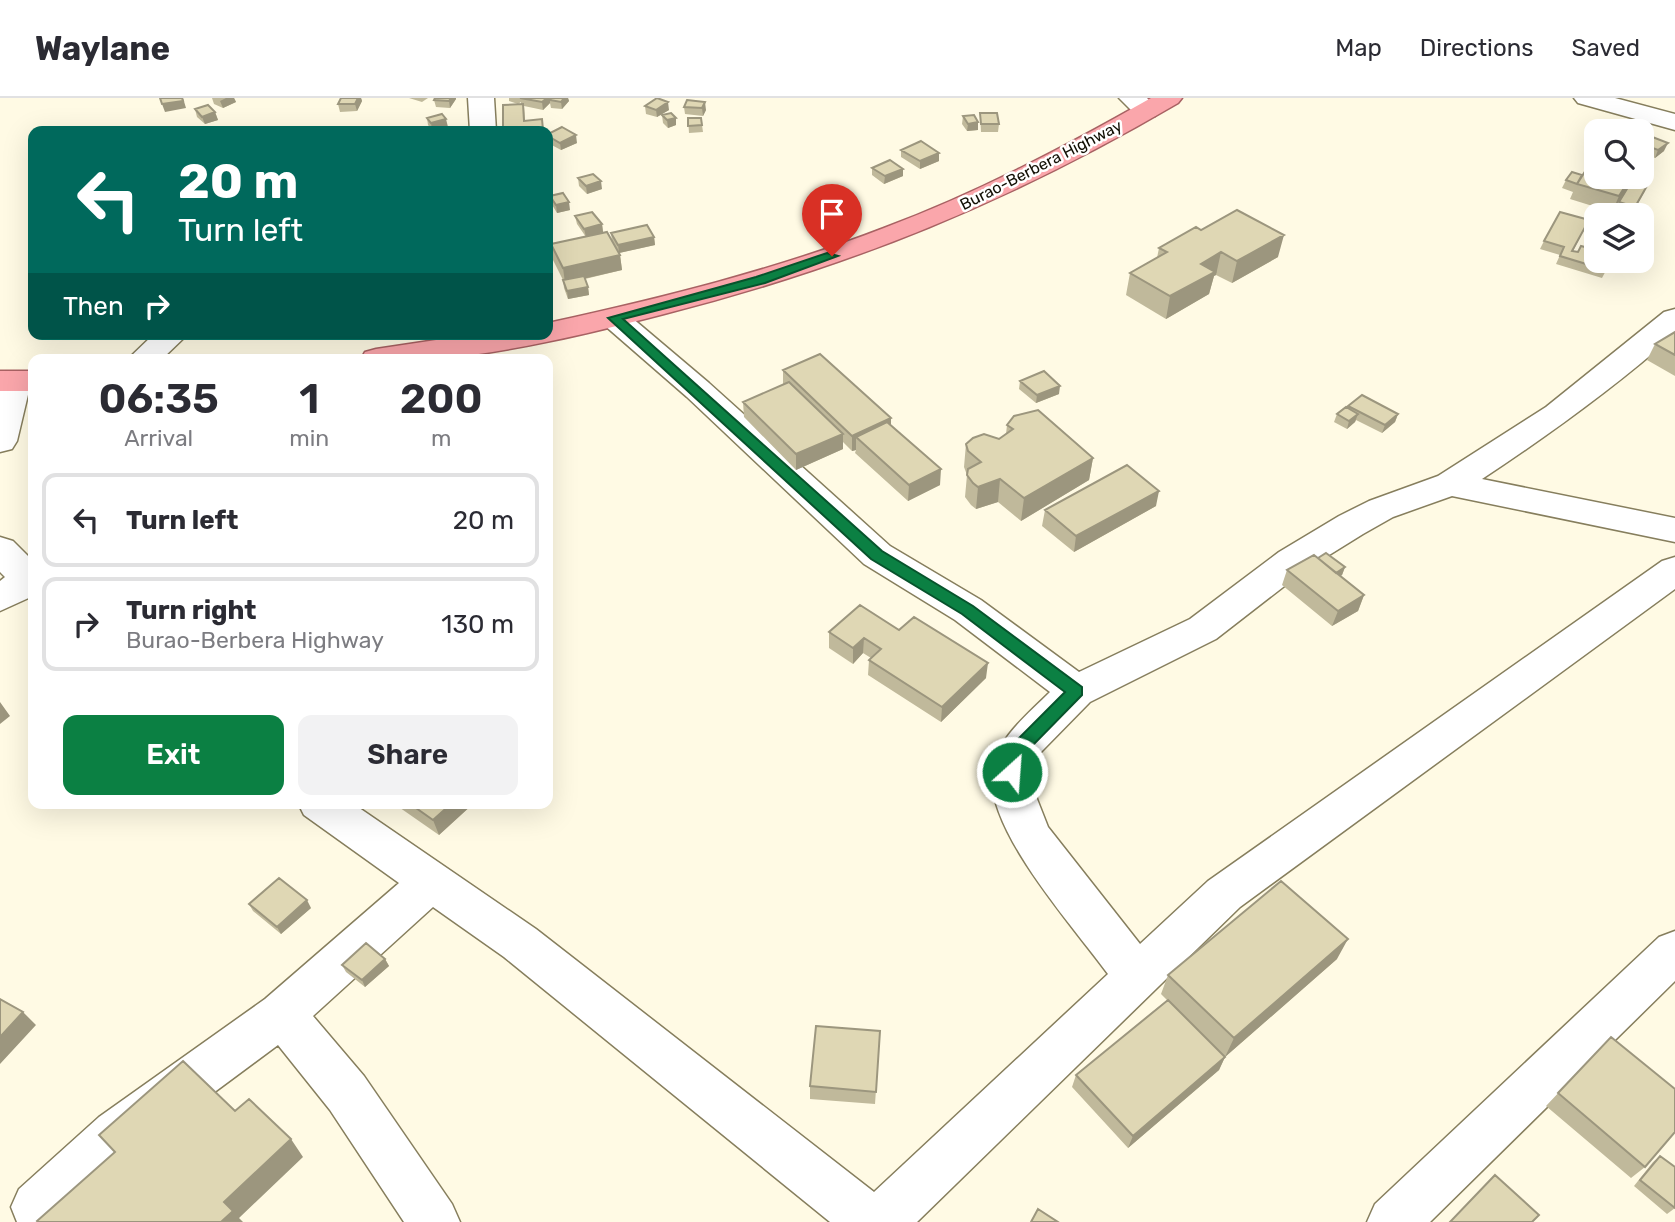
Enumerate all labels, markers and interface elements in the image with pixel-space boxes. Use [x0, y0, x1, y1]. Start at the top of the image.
text: Waylane [35, 29, 170, 68]
text: Map [1335, 34, 1382, 62]
text: Directions [1420, 34, 1533, 62]
text: Saved [1571, 34, 1640, 62]
street label: Burao-Berbera Highway [957, 116, 1125, 214]
map controls [1584, 119, 1654, 273]
button: search [1584, 119, 1654, 189]
text: 20 m [178, 152, 299, 210]
icon: left [63, 154, 154, 245]
pin [802, 184, 862, 256]
icon: arrive [813, 195, 851, 233]
button: layers [1584, 203, 1654, 273]
text: Turn left [178, 211, 303, 249]
icon: right [138, 287, 176, 325]
text: Then [63, 291, 124, 322]
text: 06:35 [98, 374, 219, 424]
text: 1 [299, 374, 319, 424]
text: 200 [400, 374, 483, 424]
text: Arrival [124, 424, 193, 452]
text: min [289, 424, 329, 452]
text: m [431, 424, 451, 452]
icon: left [67, 501, 105, 539]
text: Turn left [126, 505, 238, 536]
text: 20 m [453, 505, 514, 536]
text: Turn right [126, 595, 256, 626]
icon: right [67, 605, 105, 643]
text: 130 m [441, 609, 514, 640]
text: Burao-Berbera Highway [126, 626, 384, 654]
button: Exit [63, 715, 284, 795]
button: Share [298, 715, 518, 795]
position arrow [975, 735, 1049, 809]

